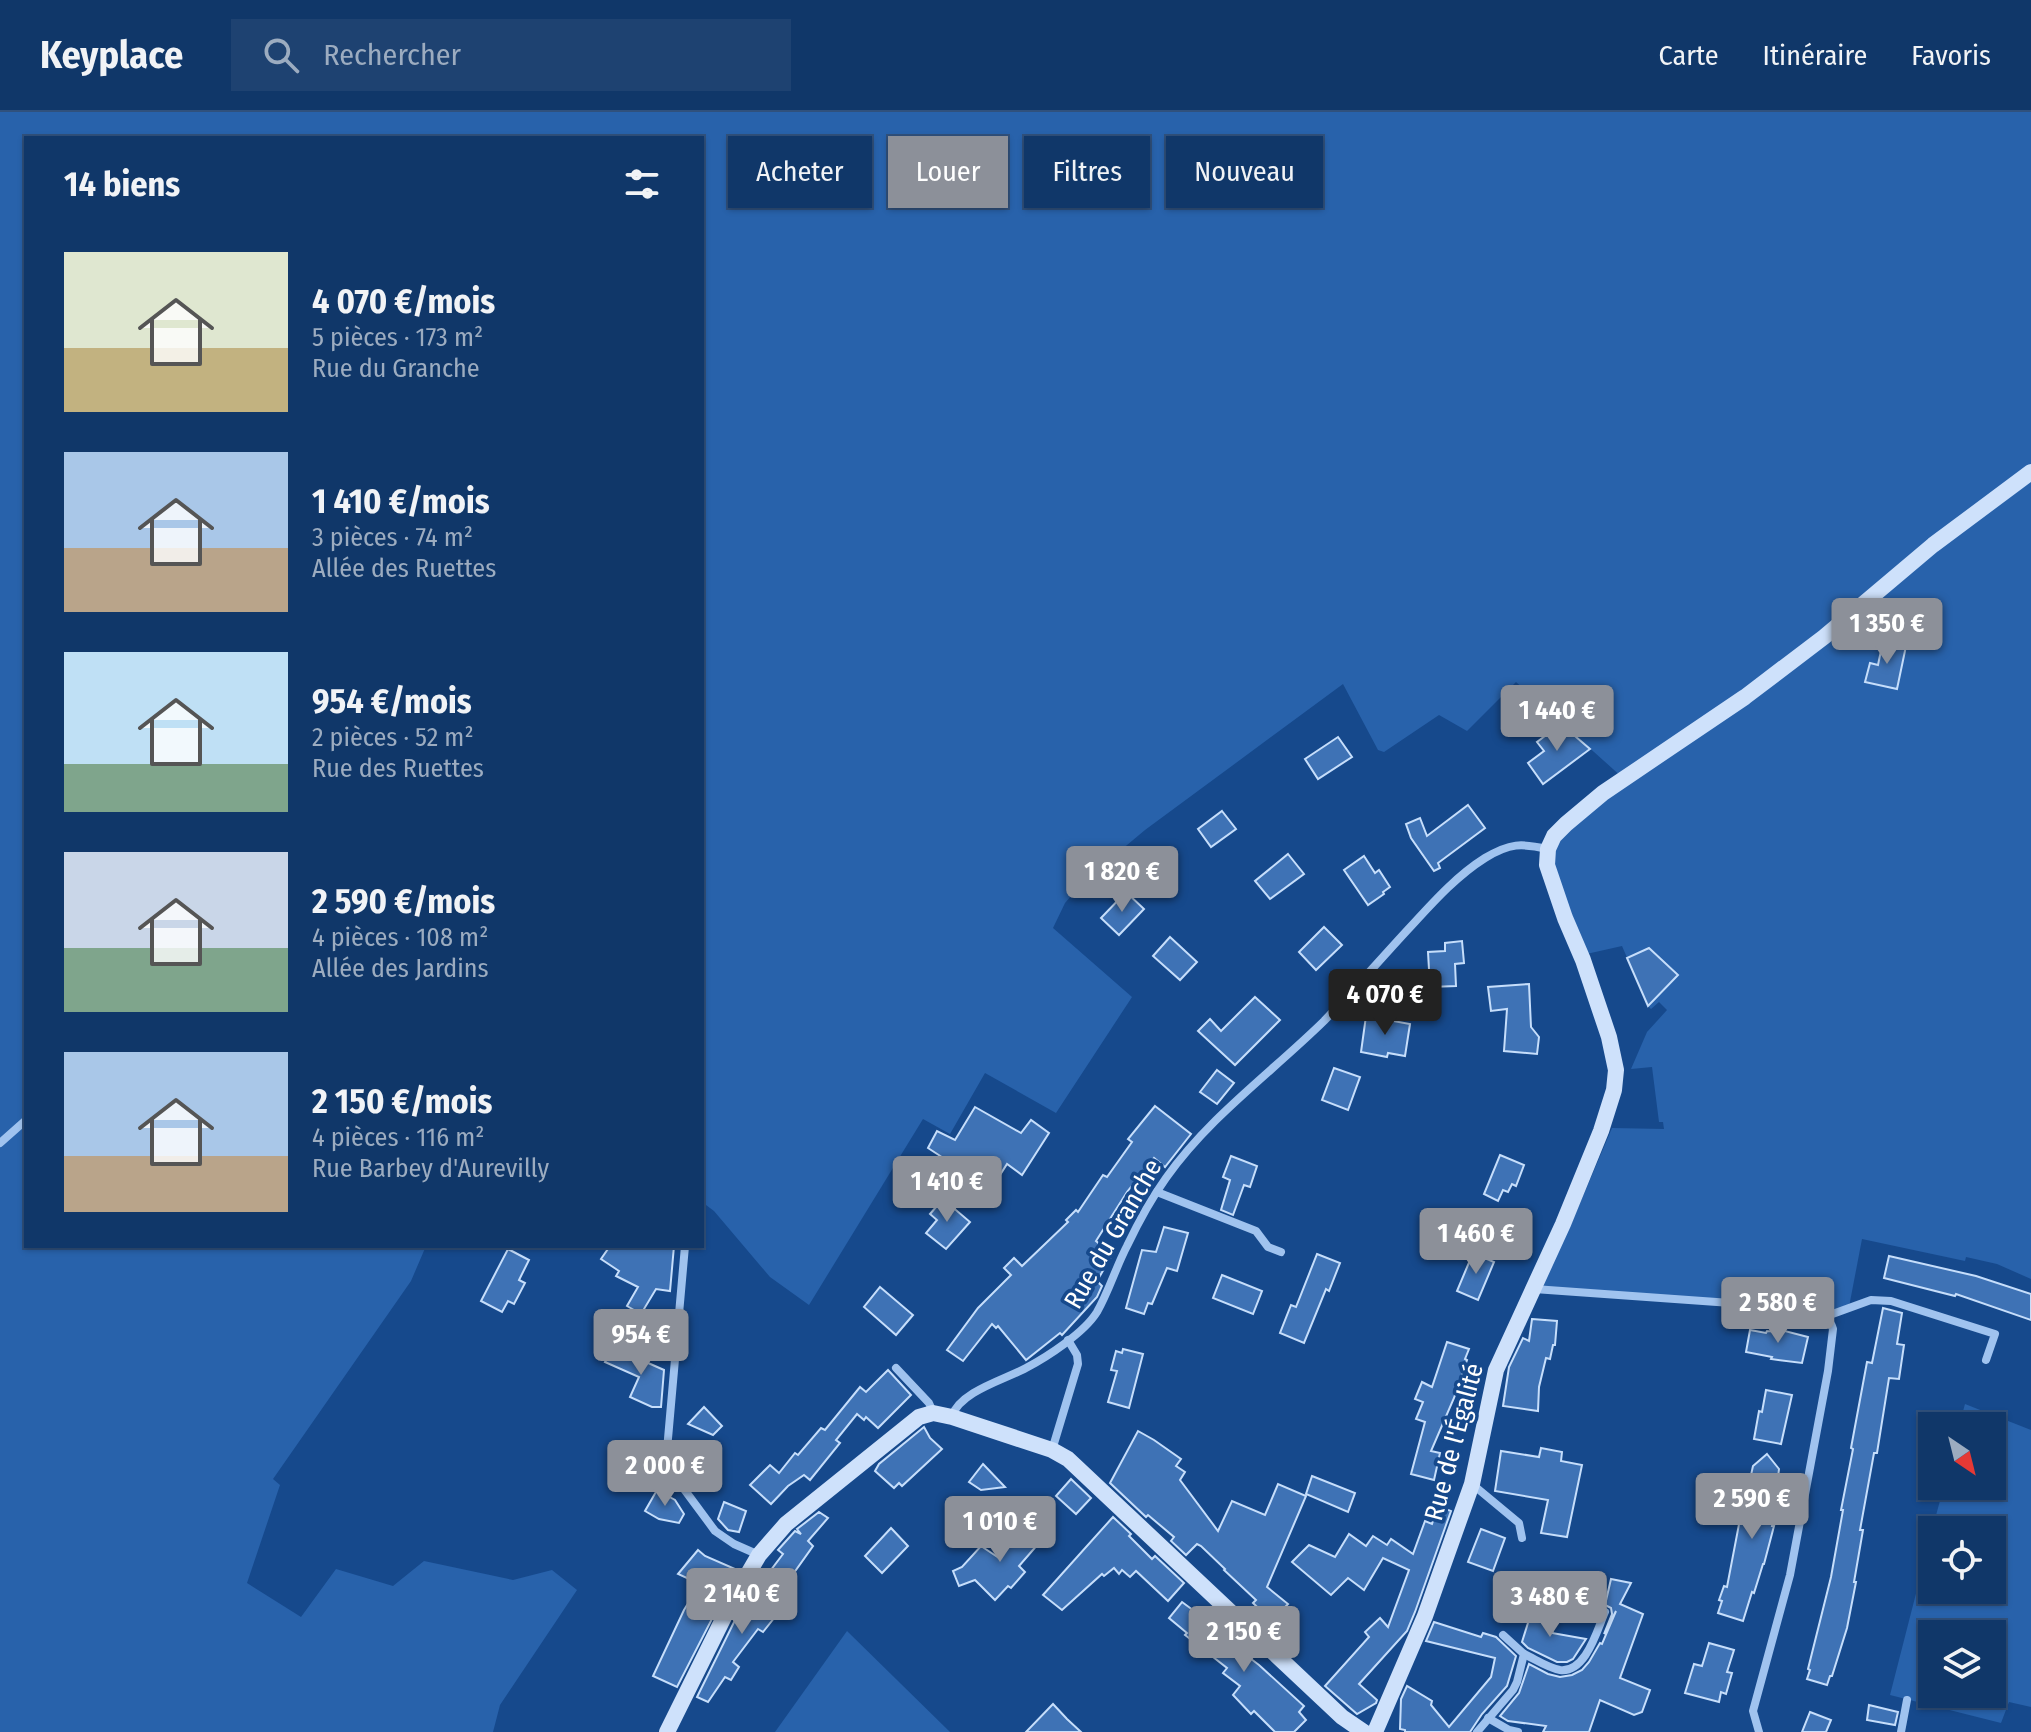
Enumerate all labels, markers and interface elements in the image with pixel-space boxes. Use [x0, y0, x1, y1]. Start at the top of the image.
search box [231, 19, 791, 91]
text: Keyplace [40, 32, 183, 78]
icon: search [259, 33, 303, 77]
text: Rechercher [323, 37, 461, 73]
text: Carte [1659, 39, 1719, 72]
text: Itinéraire [1763, 39, 1867, 72]
text: Favoris [1911, 39, 1991, 72]
chip: Acheter [728, 136, 872, 208]
chip: Louer [888, 136, 1008, 208]
chip: Filtres [1024, 136, 1150, 208]
chip: Nouveau [1166, 136, 1323, 208]
icon: filters [620, 162, 664, 206]
text: 14 biens [64, 164, 180, 205]
text: 4 070 €/mois [312, 281, 495, 322]
icon: home [128, 284, 224, 380]
text: 5 pièces · 173 m² [312, 322, 483, 353]
text: Rue du Granche [312, 353, 480, 384]
text: 1 410 €/mois [312, 481, 490, 522]
icon: home [128, 484, 224, 580]
text: 3 pièces · 74 m² [312, 522, 473, 553]
text: Allée des Ruettes [312, 553, 496, 584]
pin: 1 350 € [1813, 598, 1961, 666]
text: 1 350 € [1849, 608, 1925, 639]
text: 954 €/mois [312, 681, 472, 722]
icon: home [128, 684, 224, 780]
pin: 1 440 € [1483, 685, 1631, 753]
text: 1 440 € [1519, 695, 1595, 726]
text: 2 pièces · 52 m² [312, 722, 474, 753]
text: Rue des Ruettes [312, 753, 484, 784]
pin: 1 820 € [1048, 846, 1196, 914]
text: 1 820 € [1084, 856, 1160, 887]
text: 2 590 €/mois [312, 881, 495, 922]
icon: home [128, 884, 224, 980]
text: 4 pièces · 108 m² [312, 922, 488, 953]
text: Allée des Jardins [312, 953, 489, 984]
pin: 4 070 € [1311, 969, 1459, 1037]
text: 4 070 € [1347, 979, 1423, 1010]
text: 2 150 €/mois [312, 1081, 492, 1122]
icon: home [128, 1084, 224, 1180]
text: 4 pièces · 116 m² [312, 1122, 484, 1153]
text: Rue Barbey d'Aurevilly [312, 1153, 549, 1184]
street label: Rue du Granche [1058, 1154, 1168, 1314]
pin: 1 410 € [873, 1156, 1021, 1224]
text: 1 410 € [911, 1166, 983, 1197]
pin: 1 460 € [1402, 1208, 1550, 1276]
text: 1 460 € [1438, 1218, 1514, 1249]
pin: 2 580 € [1704, 1277, 1852, 1345]
text: 2 580 € [1739, 1287, 1817, 1318]
pin: 954 € [585, 1309, 697, 1377]
text: 954 € [612, 1319, 670, 1350]
street label: Rue de l'Égalité [1418, 1360, 1490, 1524]
north arrow [1918, 1412, 2006, 1500]
map controls [1918, 1412, 2006, 1708]
pin: 2 000 € [591, 1440, 739, 1508]
text: 2 000 € [625, 1450, 705, 1481]
pin: 2 590 € [1678, 1473, 1826, 1541]
text: 2 590 € [1714, 1483, 1790, 1514]
pin: 1 010 € [926, 1496, 1074, 1564]
text: 1 010 € [963, 1506, 1037, 1537]
button: locate [1918, 1516, 2006, 1604]
pin: 2 140 € [668, 1568, 816, 1636]
pin: 3 480 € [1476, 1571, 1624, 1639]
text: 2 140 € [704, 1578, 780, 1609]
text: 3 480 € [1511, 1581, 1589, 1612]
pin: 2 150 € [1170, 1606, 1318, 1674]
text: 2 150 € [1207, 1616, 1281, 1647]
button: layers [1918, 1620, 2006, 1708]

